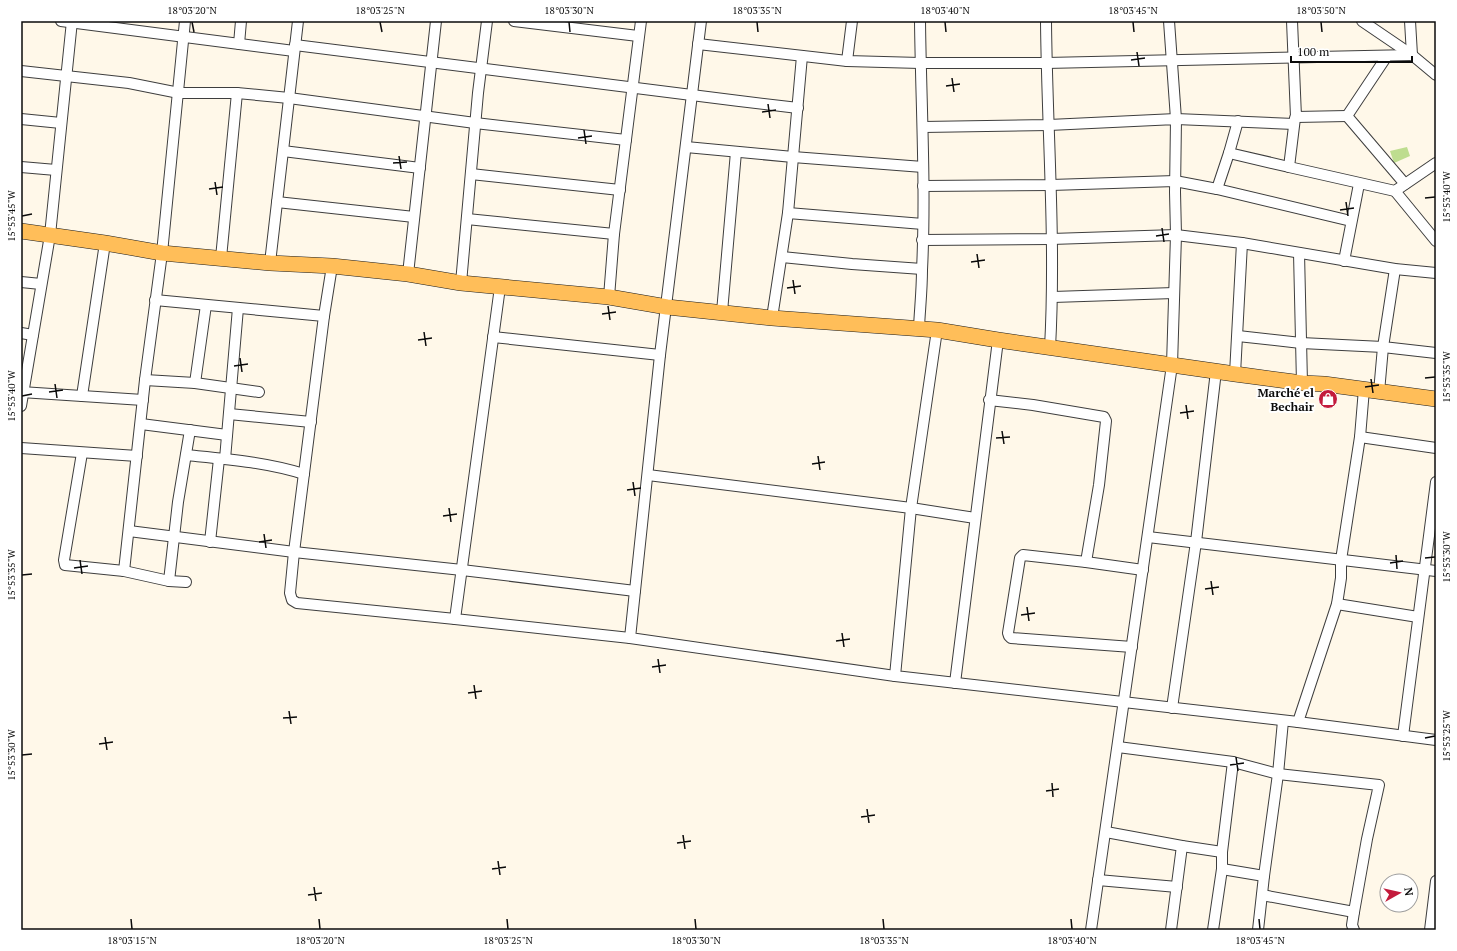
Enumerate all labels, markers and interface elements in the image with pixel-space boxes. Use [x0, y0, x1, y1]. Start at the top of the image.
text: 18°03'20"N [167, 4, 217, 17]
text: 18°03'25"N [355, 4, 405, 17]
text: 18°03'30"N [544, 4, 594, 17]
text: 18°03'35"N [732, 4, 782, 17]
text: 18°03'40"N [920, 4, 970, 17]
text: 18°03'45"N [1108, 4, 1158, 17]
text: 18°03'50"N [1296, 4, 1346, 17]
scale bar [1291, 38, 1412, 64]
text: 100 m [1297, 44, 1330, 59]
text: 15°53'40"W [1440, 171, 1453, 223]
text: 15°53'45"W [5, 190, 18, 242]
text: 15°53'35"W [1440, 351, 1453, 403]
text: 15°53'40"W [5, 370, 18, 422]
place label: Marché el Bechair [1257, 385, 1315, 414]
shop icon: Marché el Bechair [1317, 388, 1339, 410]
text: 15°53'30"W [1440, 531, 1453, 583]
text: 15°53'35"W [5, 549, 18, 601]
text: 15°53'25"W [1440, 710, 1453, 762]
text: 15°53'30"W [5, 729, 18, 781]
north arrow [1379, 873, 1419, 913]
text: N [1401, 887, 1417, 897]
text: 18°03'15"N [107, 934, 157, 947]
text: 18°03'20"N [295, 934, 345, 947]
text: 18°03'25"N [483, 934, 533, 947]
text: 18°03'30"N [671, 934, 721, 947]
text: 18°03'35"N [859, 934, 909, 947]
text: 18°03'40"N [1047, 934, 1097, 947]
text: 18°03'45"N [1235, 934, 1285, 947]

